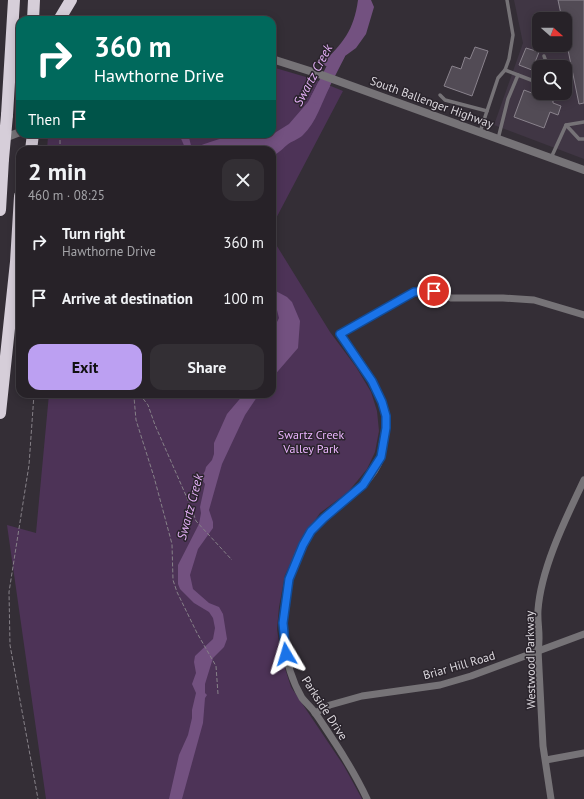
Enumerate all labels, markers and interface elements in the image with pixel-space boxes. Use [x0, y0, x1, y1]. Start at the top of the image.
north arrow [532, 12, 572, 52]
map controls [532, 12, 572, 100]
text: 360 m [94, 28, 171, 65]
icon: right [28, 32, 80, 84]
water label: Swartz Creek [290, 40, 337, 109]
button: search [532, 60, 572, 100]
text: Hawthorne Drive [94, 64, 224, 87]
street label: South Ballenger Highway [368, 73, 496, 131]
icon: arrive [68, 108, 90, 130]
text: Then [28, 110, 60, 129]
text: 2 min [28, 156, 87, 187]
button: close [222, 159, 264, 201]
text: 460 m · 08:25 [28, 187, 105, 204]
text: Turn right [62, 224, 125, 243]
icon: right [28, 231, 50, 253]
text: 360 m [223, 233, 264, 252]
text: Hawthorne Drive [62, 243, 156, 260]
pin [417, 274, 451, 308]
icon: arrive [423, 280, 445, 302]
icon: arrive [28, 287, 50, 309]
text: Arrive at destination [62, 289, 193, 308]
text: 100 m [223, 289, 264, 308]
button: Exit [28, 344, 142, 390]
button: Share [150, 344, 264, 390]
park label: Swartz Creek Valley Park [278, 427, 344, 456]
water label: Swartz Creek [173, 471, 207, 542]
street label: Westwood Parkway [522, 610, 538, 709]
position arrow [265, 633, 307, 675]
street label: Briar Hill Road [421, 648, 497, 682]
street label: Parkside Drive [299, 673, 351, 743]

